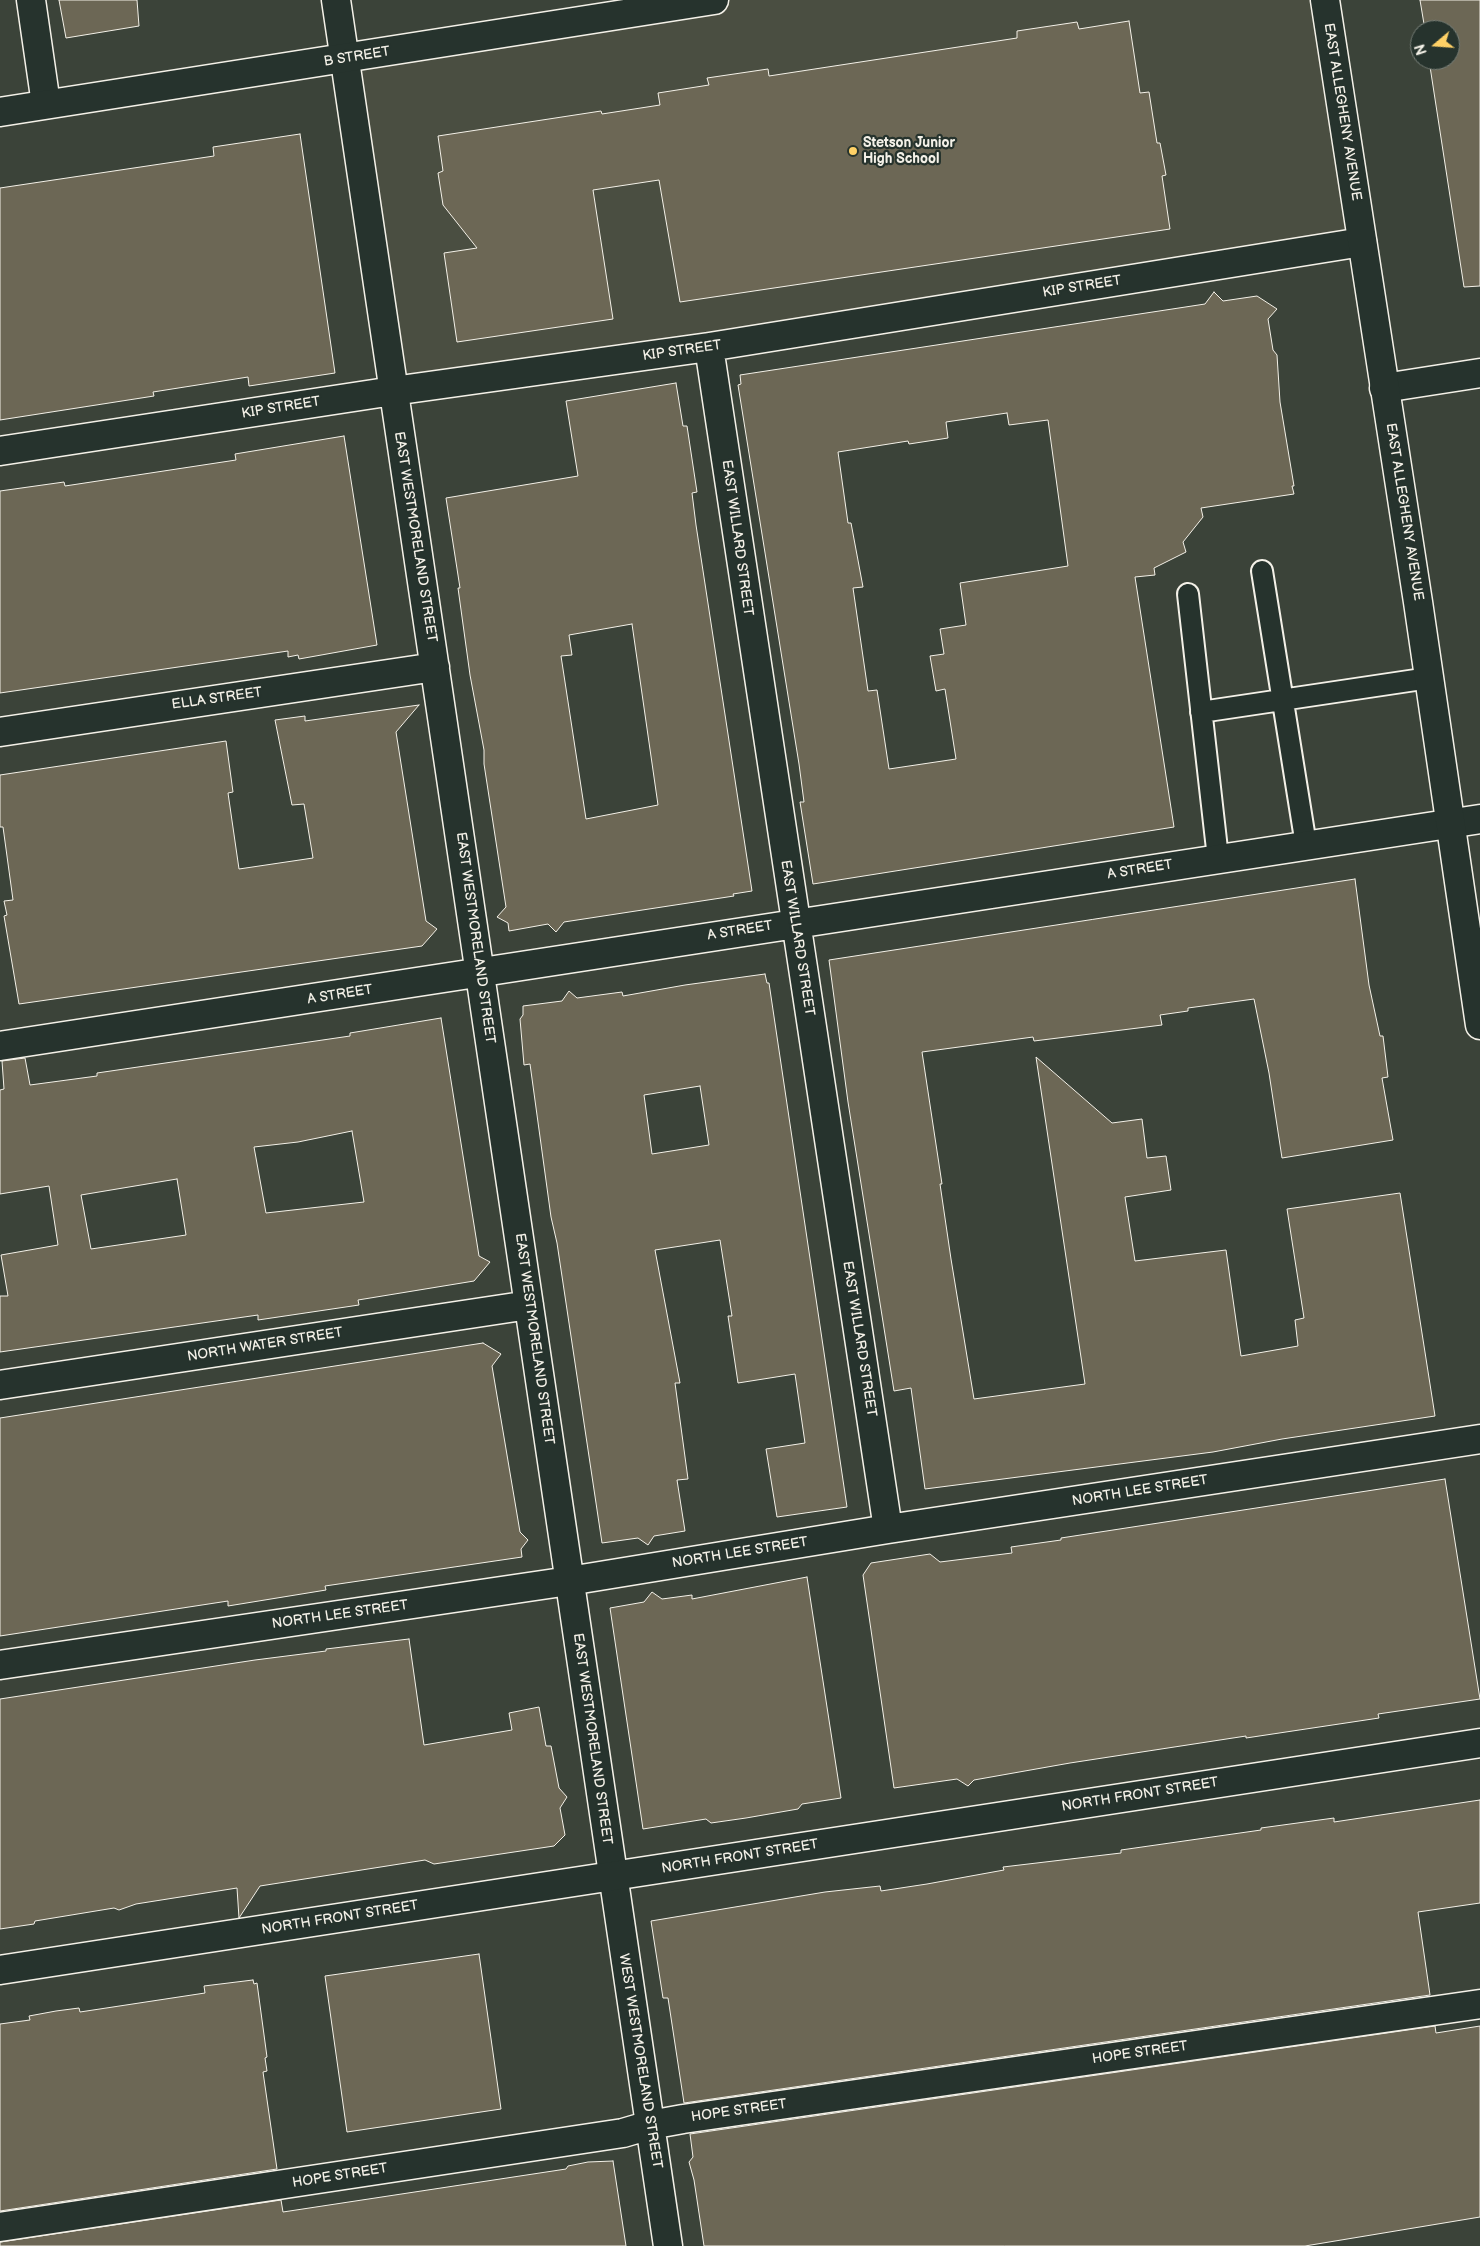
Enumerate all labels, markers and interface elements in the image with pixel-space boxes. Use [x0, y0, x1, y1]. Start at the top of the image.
north arrow [1410, 20, 1460, 70]
street label: EAST ALLEGHENY AVENUE [1320, 22, 1364, 202]
text: N [1412, 42, 1431, 57]
street label: B STREET [323, 43, 391, 71]
place label: Stetson Junior High School [863, 135, 955, 168]
marker: Stetson Junior High School [847, 145, 859, 157]
street label: KIP STREET [1041, 272, 1123, 302]
street label: KIP STREET [642, 337, 722, 365]
street label: KIP STREET [240, 393, 322, 423]
street label: EAST ALLEGHENY AVENUE [1382, 422, 1426, 602]
street label: EAST WESTMORELAND STREET [390, 430, 440, 644]
street label: EAST WILLARD STREET [718, 459, 756, 617]
street label: ELLA STREET [171, 684, 263, 714]
street label: EAST WESTMORELAND STREET [452, 831, 498, 1045]
street label: A STREET [1106, 857, 1174, 883]
street label: EAST WILLARD STREET [776, 859, 818, 1017]
street label: A STREET [706, 918, 774, 944]
street label: A STREET [306, 982, 374, 1008]
street label: EAST WESTMORELAND STREET [511, 1232, 557, 1446]
street label: EAST WILLARD STREET [838, 1260, 880, 1418]
street label: NORTH WATER STREET [186, 1324, 344, 1366]
street label: NORTH LEE STREET [1071, 1472, 1209, 1510]
street label: NORTH LEE STREET [671, 1534, 809, 1572]
street label: NORTH LEE STREET [271, 1597, 409, 1633]
street label: EAST WESTMORELAND STREET [569, 1632, 615, 1846]
street label: NORTH FRONT STREET [1060, 1774, 1220, 1816]
street label: NORTH FRONT STREET [660, 1836, 820, 1878]
street label: NORTH FRONT STREET [260, 1897, 420, 1939]
street label: WEST WESTMORELAND STREET [615, 1952, 665, 2170]
street label: HOPE STREET [1091, 2038, 1189, 2068]
street label: HOPE STREET [690, 2096, 788, 2126]
street label: HOPE STREET [291, 2160, 389, 2192]

